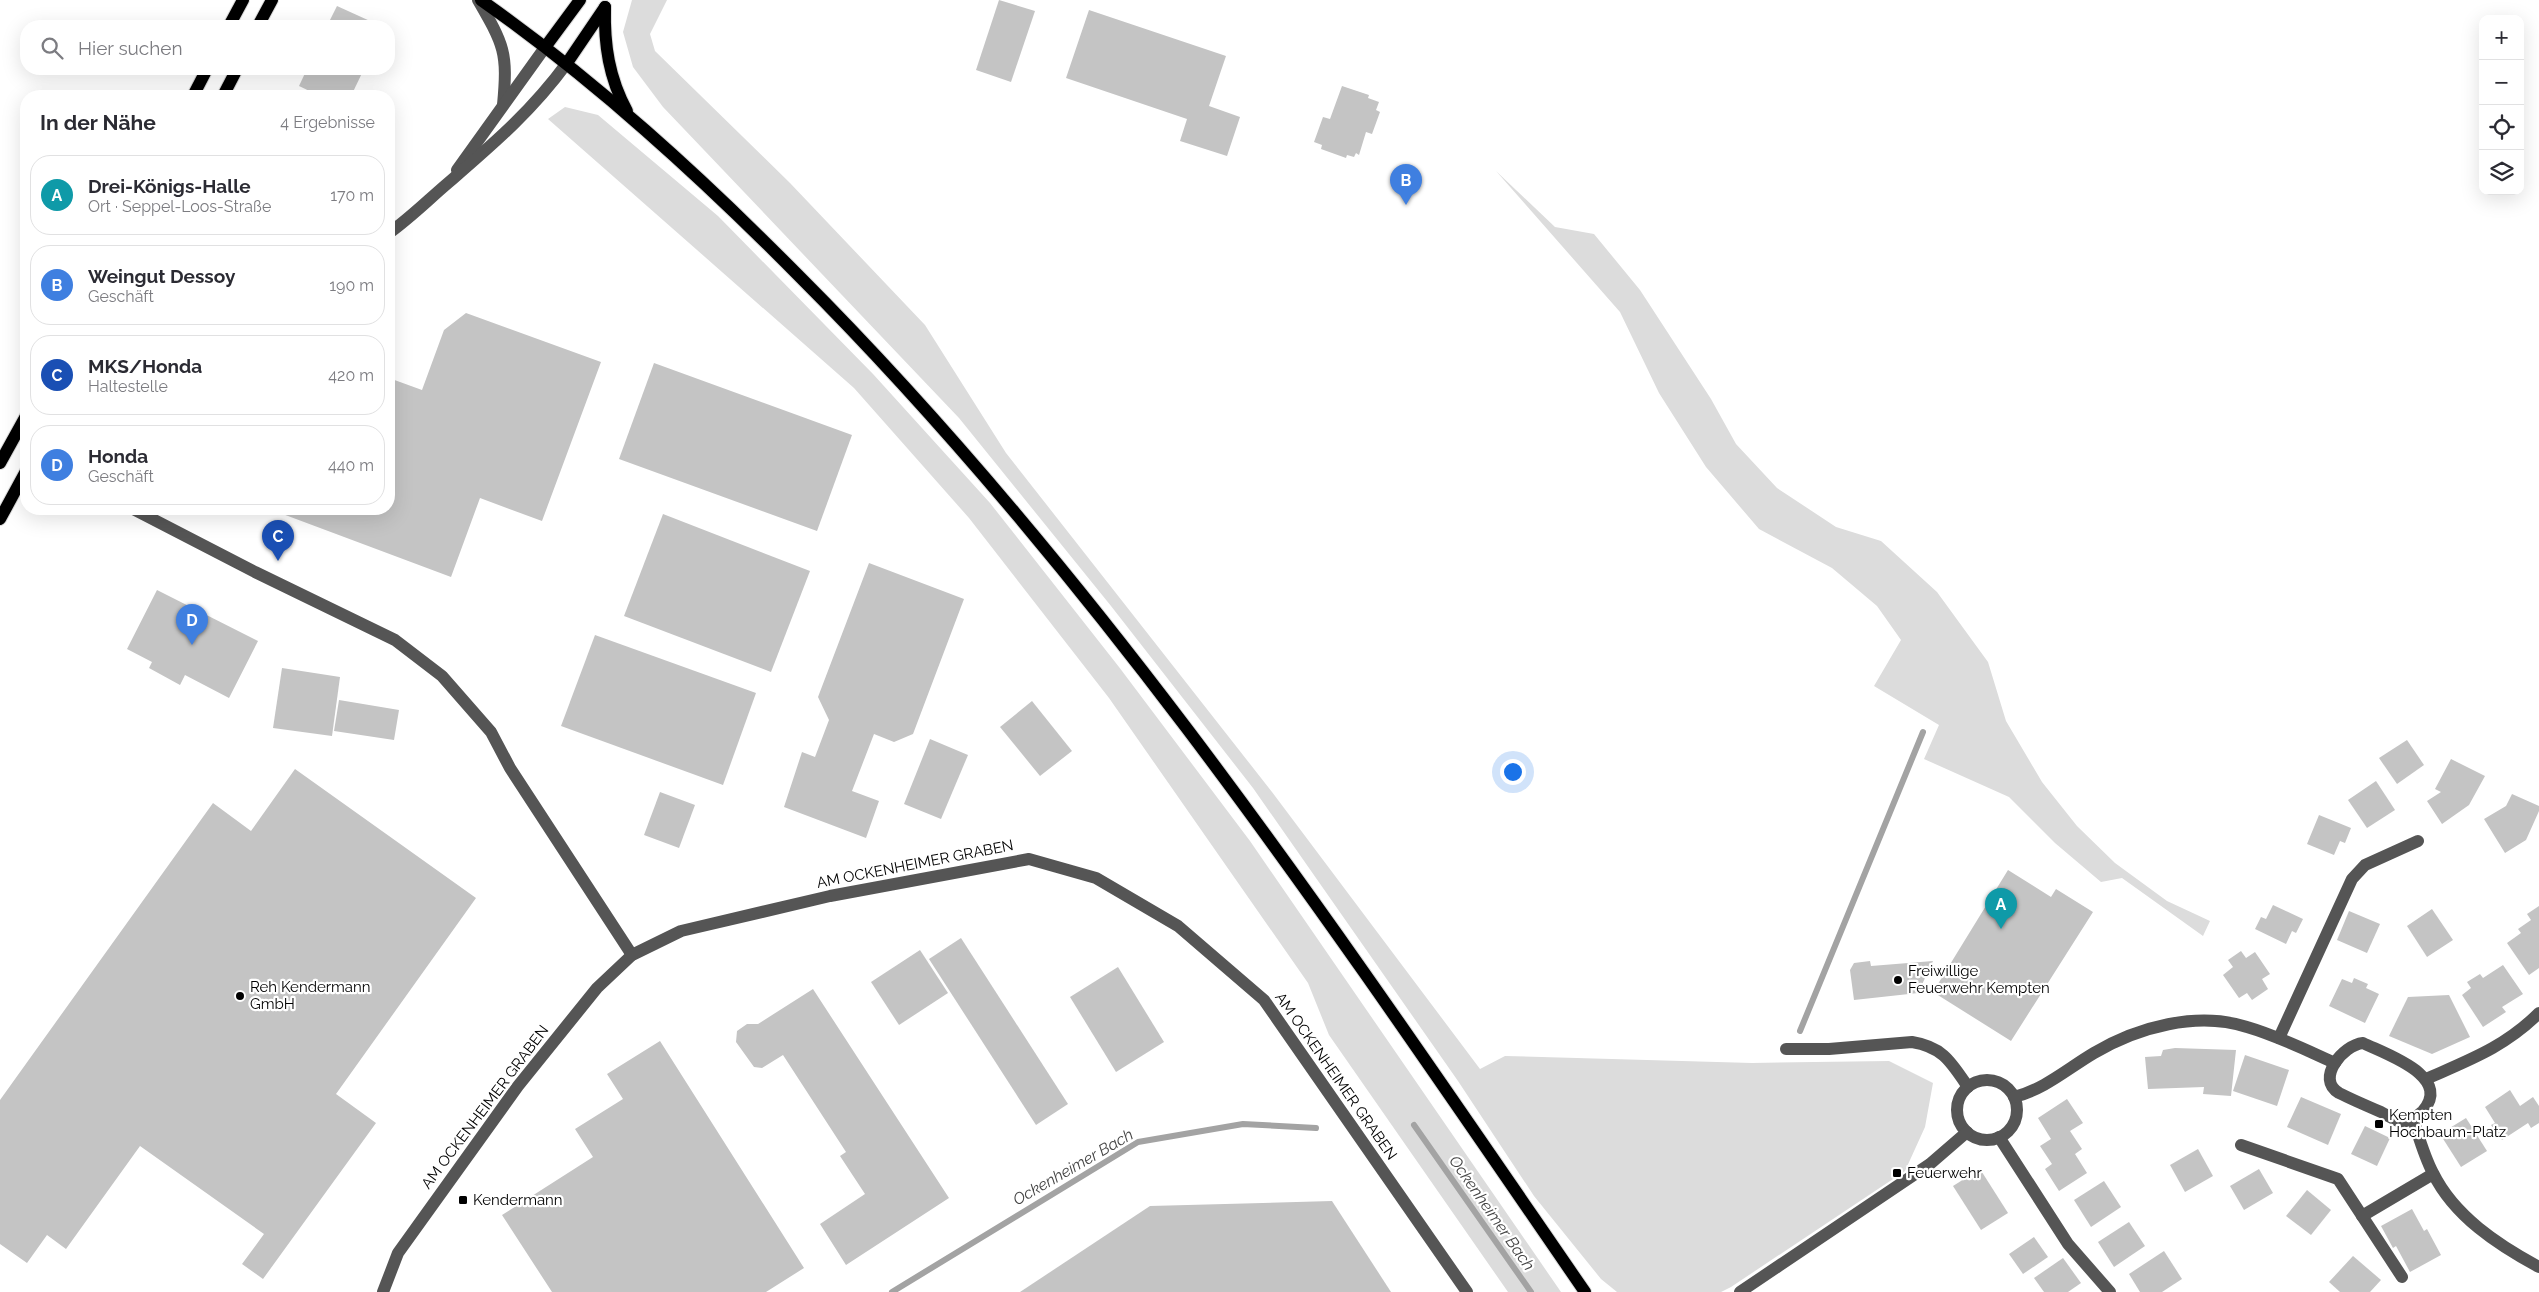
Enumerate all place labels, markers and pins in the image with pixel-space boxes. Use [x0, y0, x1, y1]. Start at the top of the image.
pin: B [1390, 164, 1422, 205]
pin: C [262, 520, 294, 561]
pin: D [176, 604, 208, 645]
pin: A [1985, 888, 2017, 929]
place label: Freiwillige Feuerwehr Kempten [1908, 962, 2050, 997]
marker: Freiwillige Feuerwehr Kempten [1892, 974, 1904, 986]
place label: Reh Kendermann GmbH [250, 978, 371, 1013]
marker: Reh Kendermann GmbH [234, 990, 246, 1002]
place label: Kempten Hochbaum-Platz [2389, 1106, 2506, 1141]
marker: Kempten Hochbaum-Platz [2373, 1118, 2385, 1130]
place label: Feuerwehr [1907, 1164, 1983, 1182]
marker: Feuerwehr [1891, 1167, 1903, 1179]
place label: Kendermann [473, 1191, 563, 1209]
marker: Kendermann [457, 1194, 469, 1206]

